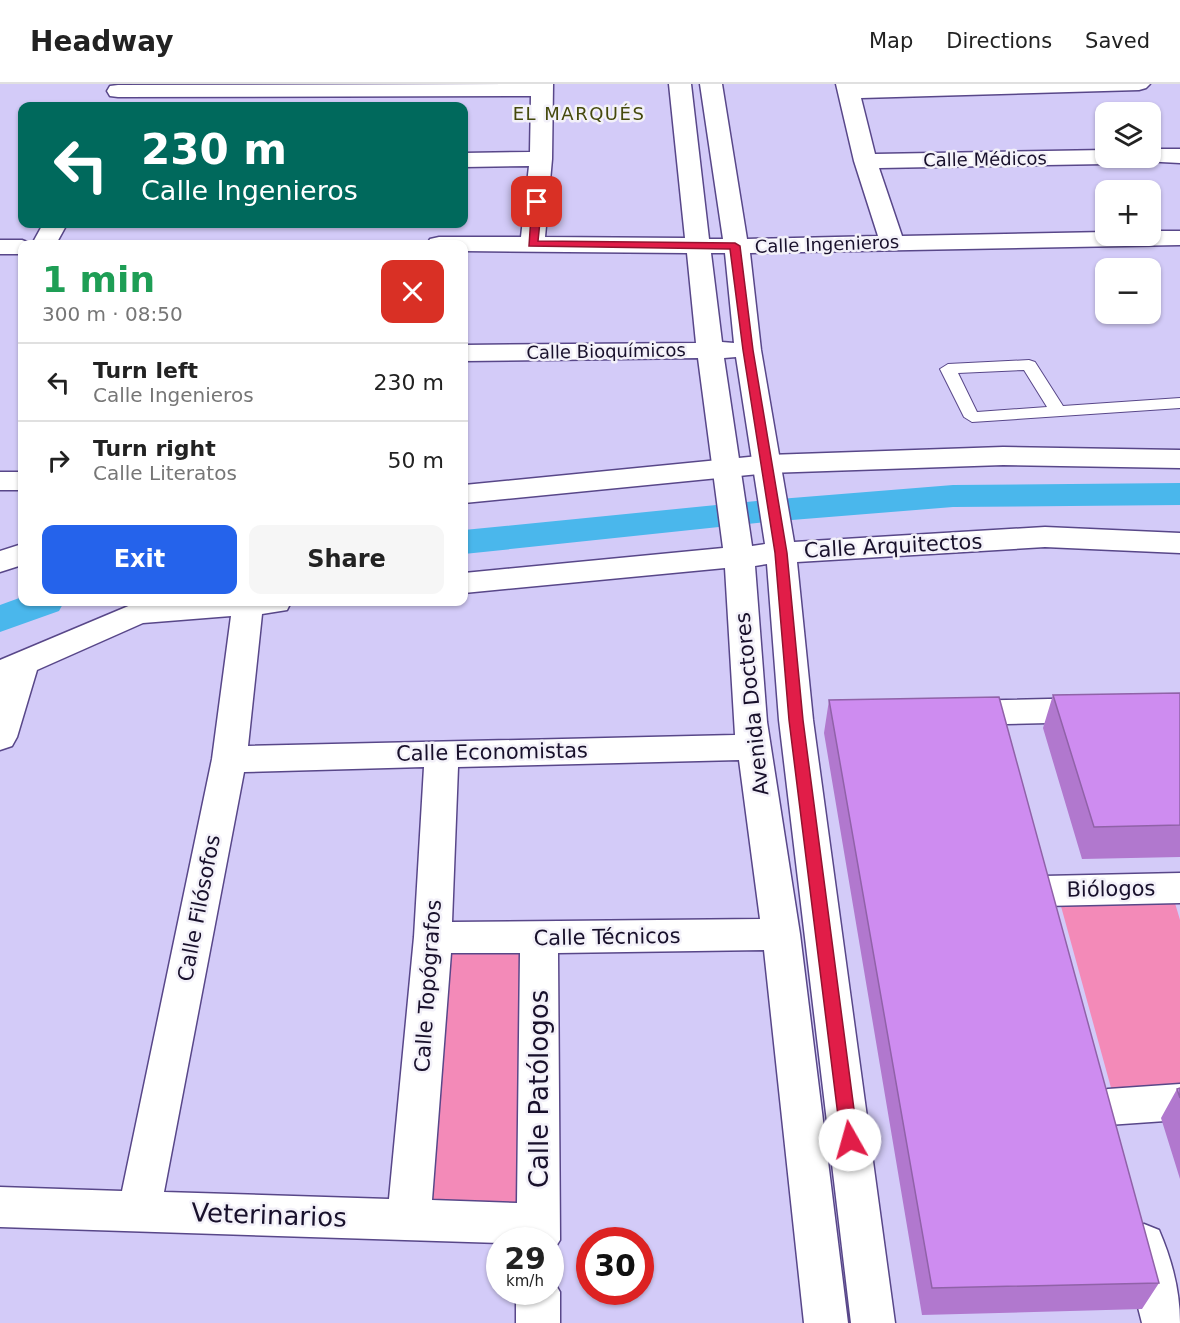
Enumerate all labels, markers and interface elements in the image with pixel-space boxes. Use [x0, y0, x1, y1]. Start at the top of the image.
text: Headway [30, 25, 174, 58]
text: Map [869, 29, 913, 53]
text: Directions [946, 29, 1052, 53]
text: Saved [1085, 29, 1150, 53]
map controls [1095, 102, 1161, 324]
button: layers [1095, 102, 1161, 168]
district label: EL MARQUÉS [513, 103, 645, 124]
text: 230 m [141, 125, 287, 174]
icon: left [42, 126, 120, 204]
street label: Calle Médicos [923, 147, 1047, 171]
text: Calle Ingenieros [141, 175, 358, 206]
pin [511, 176, 562, 227]
button: + [1095, 180, 1161, 246]
icon: arrive [520, 185, 553, 218]
street label: Calle Ingenieros [754, 231, 900, 257]
button: − [1095, 258, 1161, 324]
text: 1 min [42, 259, 155, 300]
button: close [381, 260, 444, 323]
text: 300 m · 08:50 [42, 302, 183, 326]
street label: Calle Bioquímicos [526, 339, 686, 363]
text: Turn left [93, 358, 198, 383]
icon: left [42, 366, 75, 399]
text: 230 m [374, 370, 444, 395]
text: Calle Ingenieros [93, 383, 254, 407]
text: Turn right [93, 436, 216, 461]
icon: right [42, 444, 75, 477]
text: 50 m [388, 448, 444, 473]
text: Calle Literatos [93, 461, 237, 485]
button: Exit [42, 525, 237, 594]
button: Share [249, 525, 444, 594]
street label: Calle Arquitectos [803, 529, 983, 563]
street label: Avenida Doctores [730, 611, 774, 797]
street label: Calle Economistas [396, 738, 588, 766]
street label: Calle Filósofos [173, 833, 225, 983]
street label: Biólogos [1066, 876, 1156, 902]
street label: Calle Topógrafos [410, 899, 446, 1073]
street label: Calle Técnicos [533, 924, 681, 950]
street label: Calle Patólogos [524, 990, 554, 1188]
position arrow [818, 1108, 882, 1172]
street label: Veterinarios [191, 1197, 347, 1233]
speed limit sign: 30 [576, 1227, 654, 1305]
text: 29 [504, 1241, 546, 1276]
text: km/h [506, 1272, 544, 1290]

